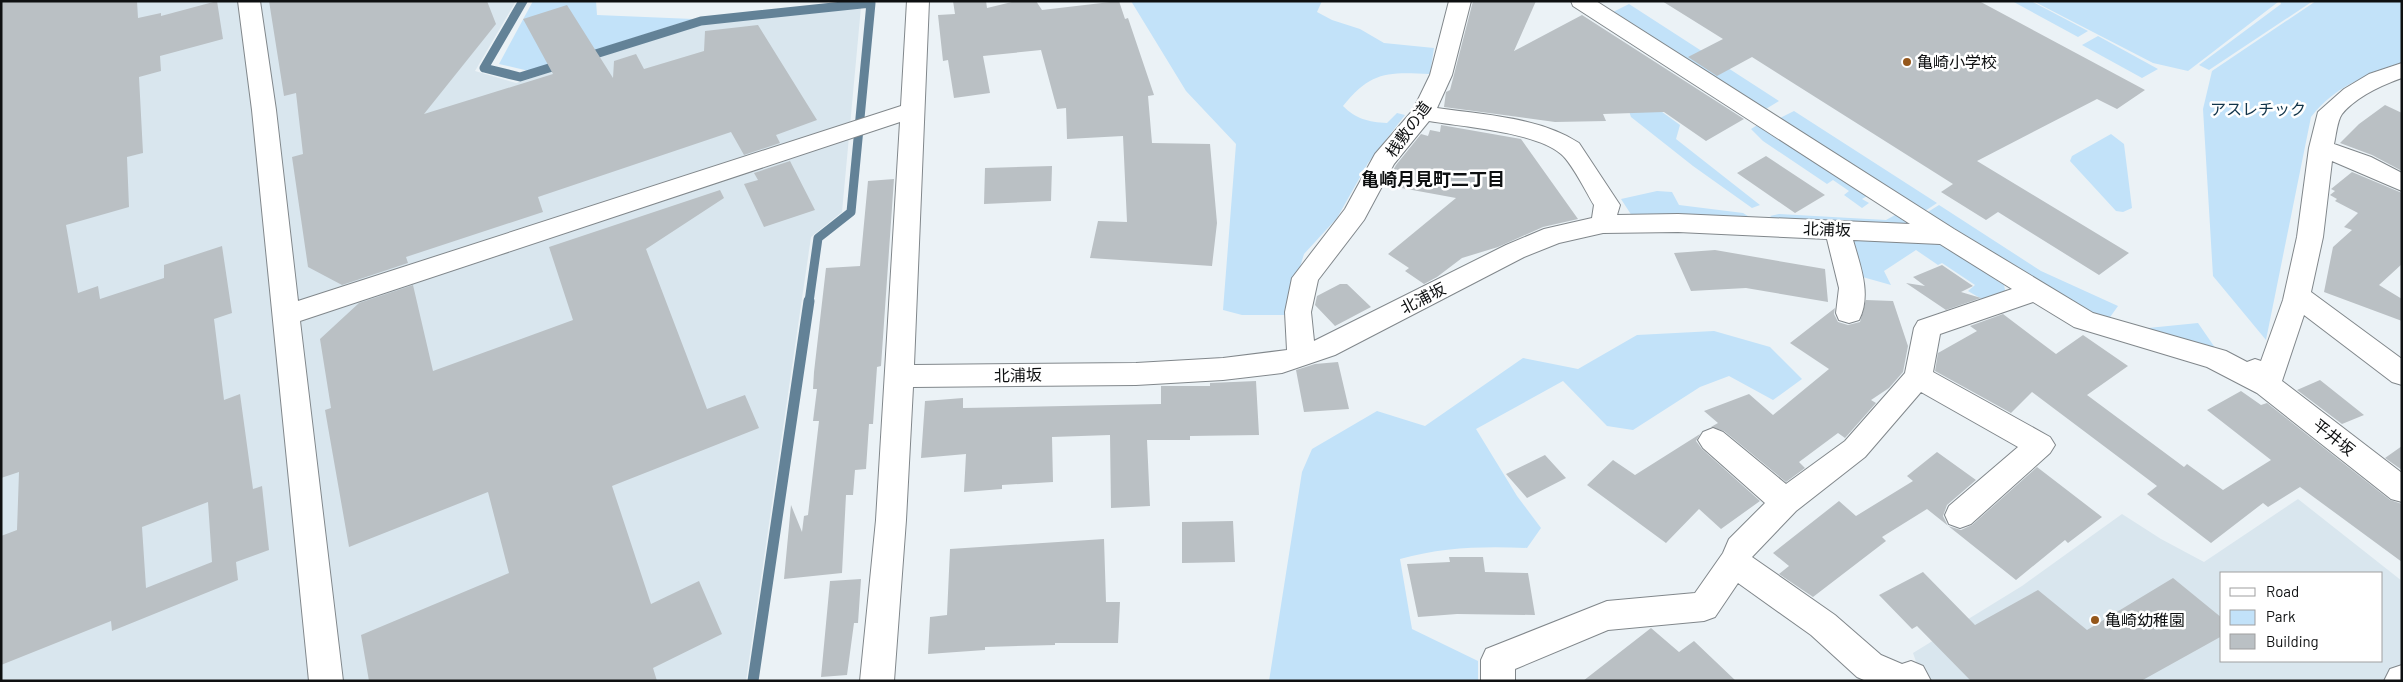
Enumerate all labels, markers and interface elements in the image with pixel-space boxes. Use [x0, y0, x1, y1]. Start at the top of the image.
place label: 亀崎小学校 [1917, 52, 1997, 71]
marker: 亀崎小学校 [1901, 56, 1913, 68]
street label: 桟敷の道 [1381, 97, 1434, 160]
park label: アスレチック [2210, 99, 2306, 118]
district label: 亀崎月見町二丁目 [1361, 168, 1505, 190]
street label: 北浦坂 [1803, 218, 1851, 239]
street label: 北浦坂 [1397, 278, 1448, 317]
street label: 北浦坂 [994, 365, 1042, 384]
street label: 平井坂 [2310, 414, 2359, 459]
legend [2220, 572, 2383, 662]
text: Road [2266, 582, 2299, 600]
text: Park [2266, 607, 2296, 625]
place label: 亀崎幼稚園 [2105, 610, 2185, 629]
marker: 亀崎幼稚園 [2089, 614, 2101, 626]
text: Building [2266, 632, 2319, 650]

